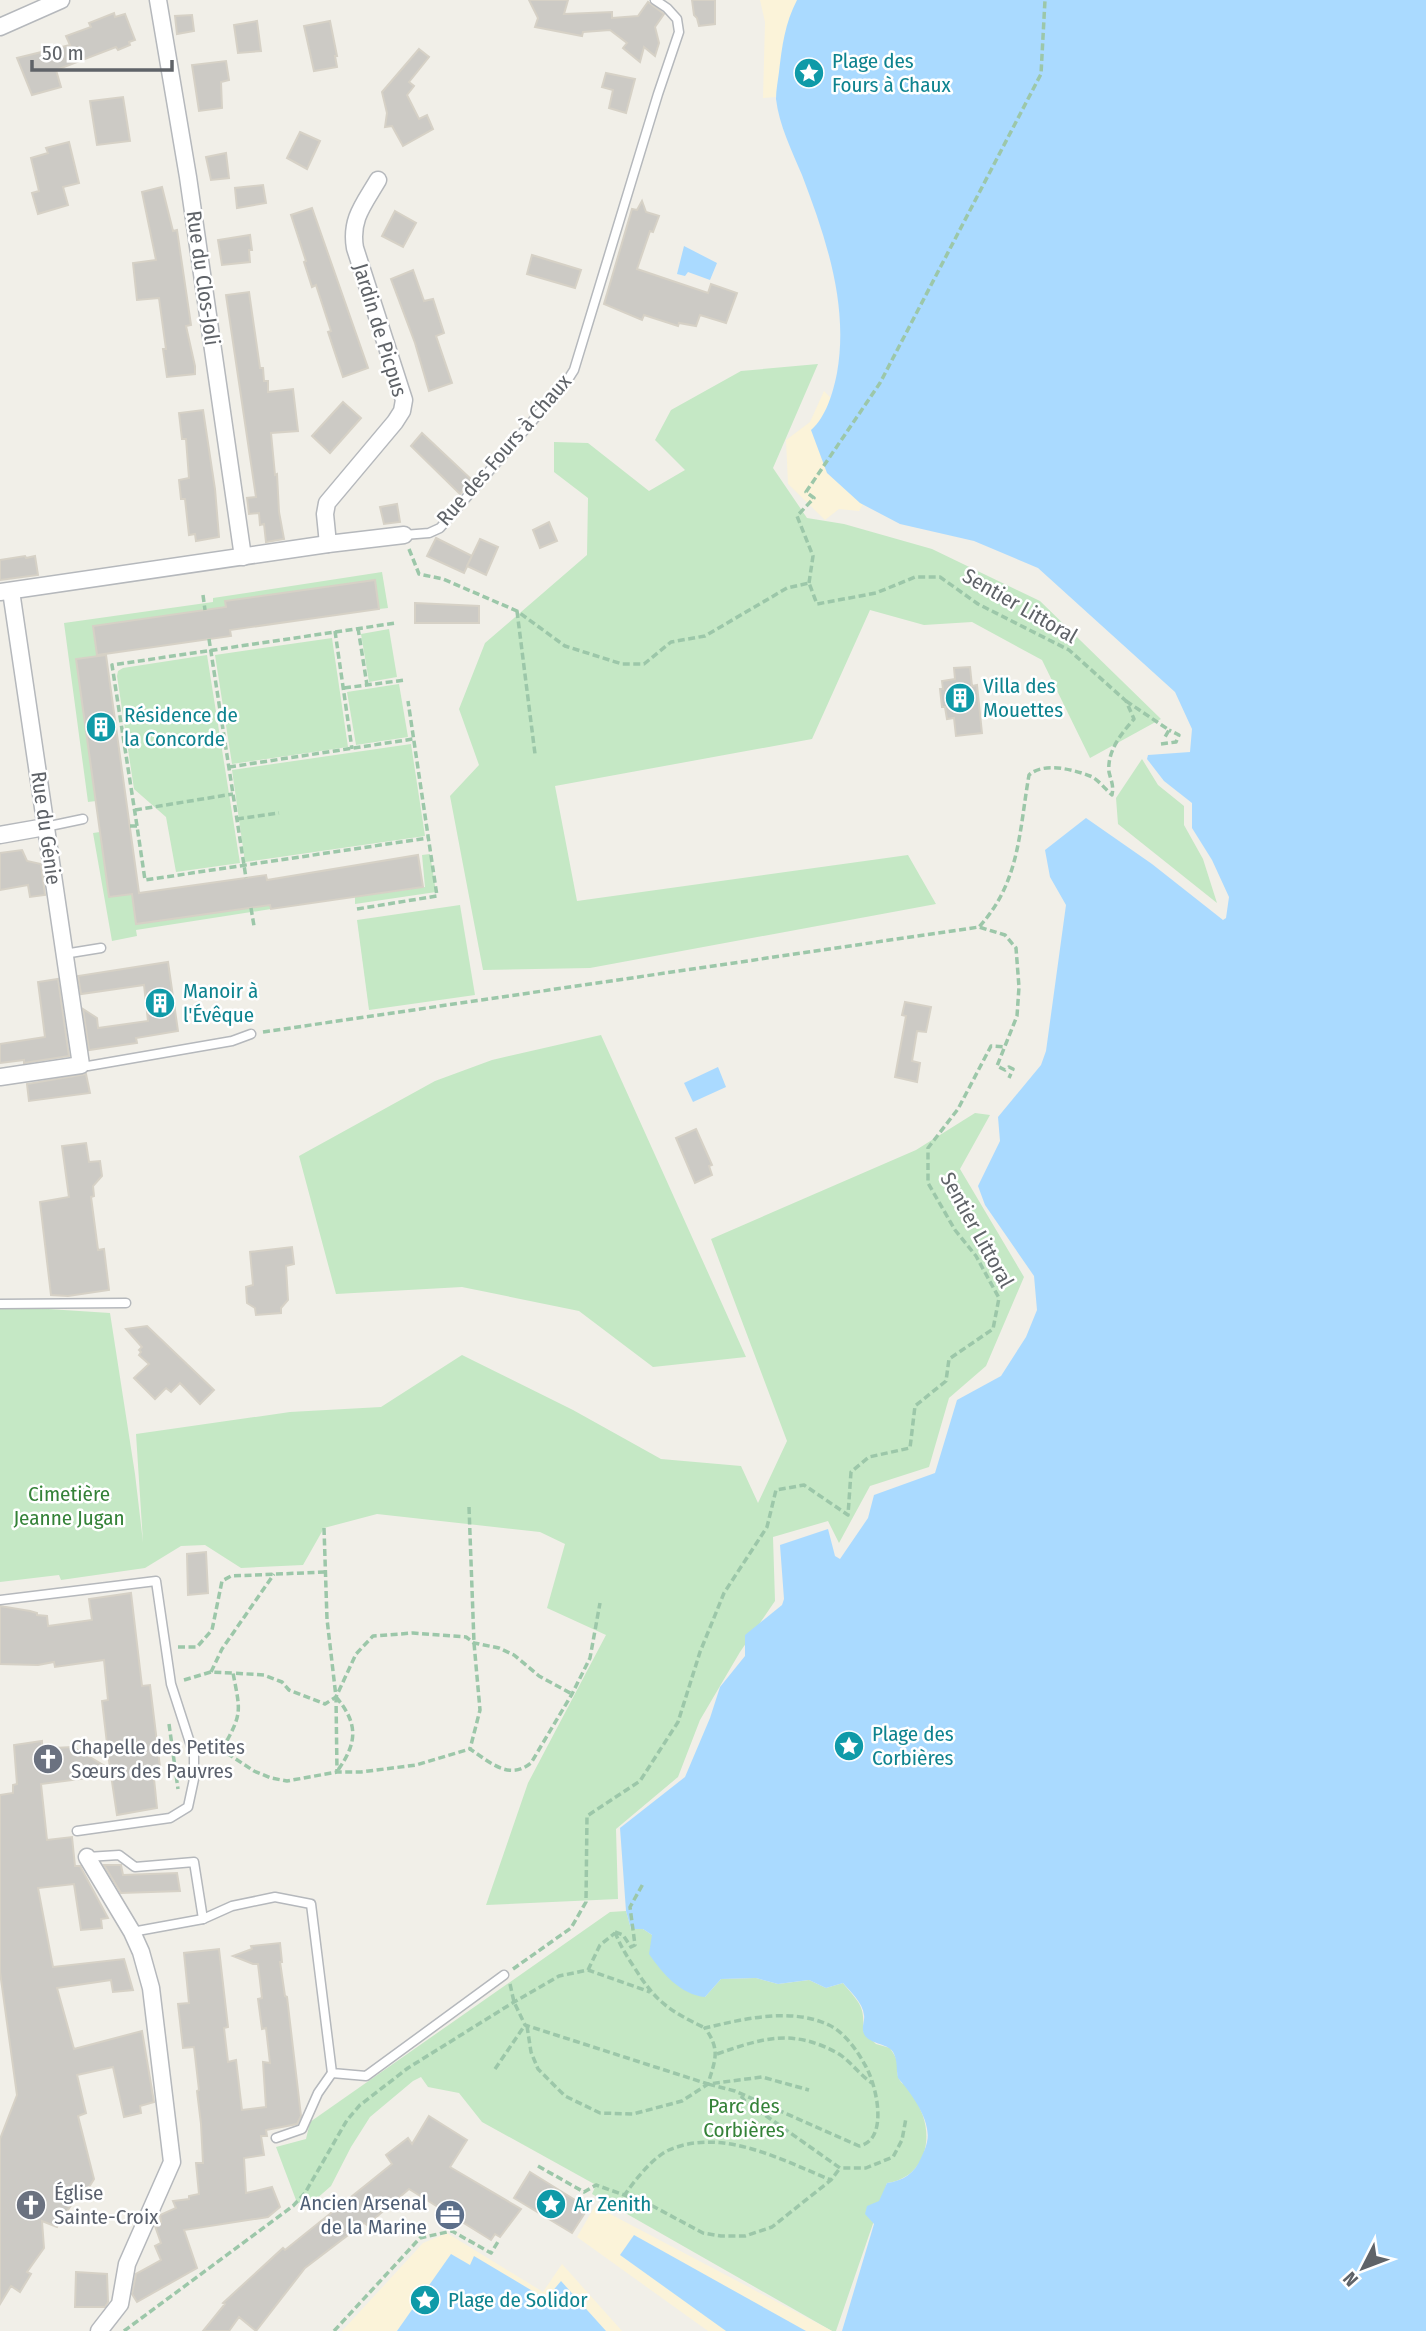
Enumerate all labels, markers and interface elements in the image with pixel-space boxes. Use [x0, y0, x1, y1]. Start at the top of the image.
scale bar [32, 28, 172, 72]
text: 50 m [42, 40, 84, 66]
place label: Plage des Fours à Chaux [832, 48, 951, 98]
place icon: Plage des Fours à Chaux [792, 56, 826, 90]
street label: Rue du Clos-Joli [181, 209, 225, 347]
street label: Jardin de Picpus [347, 260, 413, 400]
street label: Rue des Fours à Chaux [431, 368, 577, 531]
street label: Sentier Littoral [958, 563, 1082, 649]
place label: Villa des Mouettes [983, 673, 1063, 723]
building icon: Villa des Mouettes [943, 681, 977, 715]
place label: Résidence de la Concorde [124, 702, 238, 752]
building icon: Résidence de la Concorde [84, 710, 118, 744]
street label: Rue du Génie [25, 770, 67, 886]
place label: Manoir à l'Évêque [183, 978, 258, 1028]
building icon: Manoir à l'Évêque [143, 986, 177, 1020]
street label: Sentier Littoral [935, 1168, 1020, 1293]
park label: Cimetière Jeanne Jugan [13, 1481, 125, 1531]
place label: Plage des Corbières [872, 1721, 954, 1771]
place icon: Plage des Corbières [832, 1729, 866, 1763]
place label: Chapelle des Petites Sœurs des Pauvres [71, 1734, 245, 1784]
church icon: Chapelle des Petites Sœurs des Pauvres [31, 1742, 65, 1776]
park label: Parc des Corbières [703, 2093, 785, 2143]
place label: Église Sainte-Croix [54, 2180, 159, 2230]
place icon: Ar Zenith [534, 2187, 568, 2221]
church icon: Église Sainte-Croix [14, 2188, 48, 2222]
place label: Ancien Arsenal de la Marine [300, 2190, 427, 2240]
place label: Ar Zenith [574, 2191, 651, 2217]
office icon: Ancien Arsenal de la Marine [433, 2198, 467, 2232]
north arrow [1328, 2233, 1398, 2303]
text: N [1338, 2267, 1363, 2291]
place icon: Plage de Solidor [408, 2283, 442, 2317]
place label: Plage de Solidor [448, 2287, 588, 2313]

